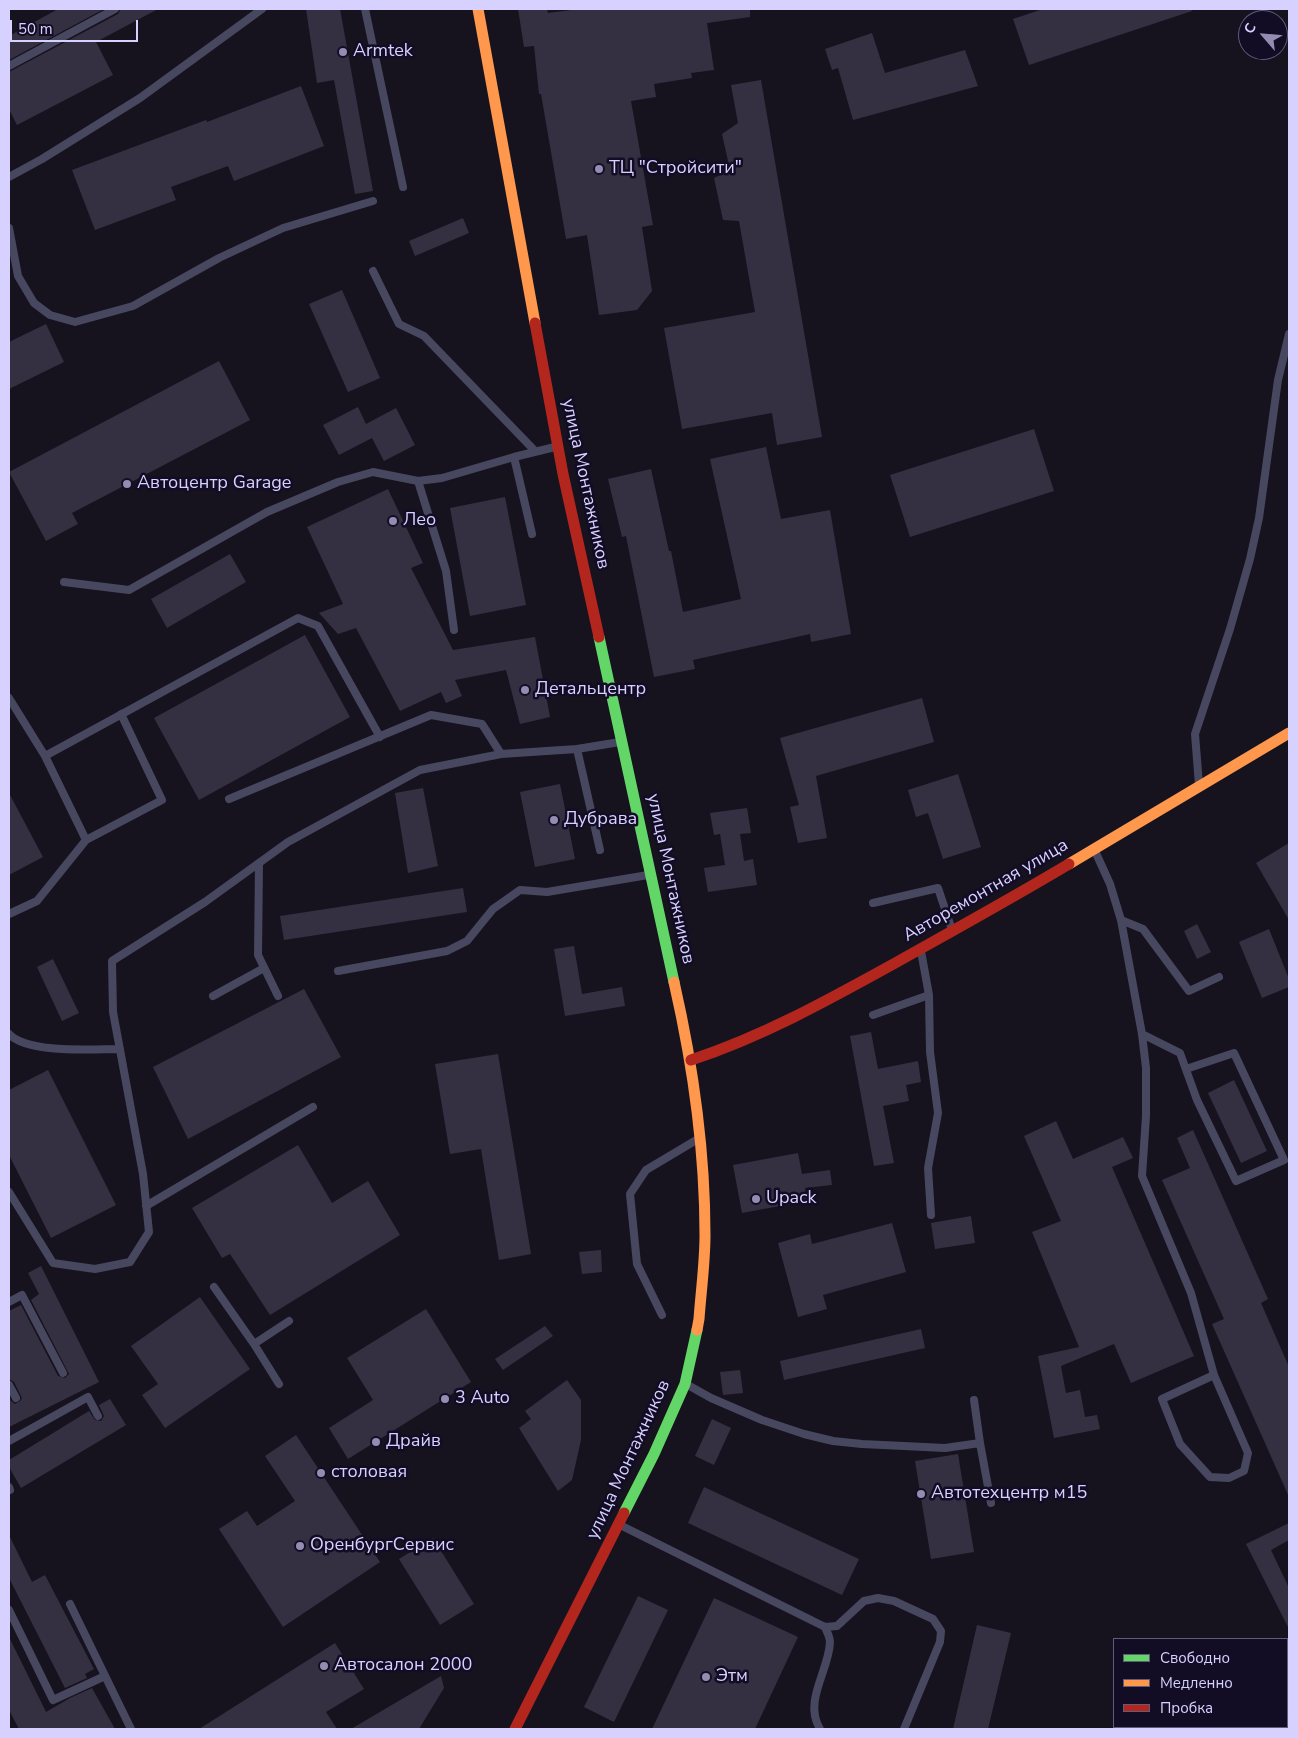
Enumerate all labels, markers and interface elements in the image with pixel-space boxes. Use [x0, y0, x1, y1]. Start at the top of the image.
scale bar [12, 10, 140, 42]
north arrow [1238, 10, 1288, 60]
text: 50 m [18, 19, 53, 39]
text: С [1239, 20, 1261, 37]
place label: Armtek [353, 41, 413, 63]
marker: Armtek [337, 46, 349, 58]
place label: ТЦ "Стройсити" [609, 158, 742, 180]
marker: ТЦ "Стройсити" [593, 163, 605, 175]
street label: улица Монтажников [556, 397, 614, 571]
place label: Автоцентр Garage [137, 473, 291, 495]
marker: Автоцентр Garage [121, 478, 133, 490]
place label: Лео [403, 510, 436, 532]
marker: Лео [387, 515, 399, 527]
place label: Детальцентр [535, 679, 646, 701]
marker: Детальцентр [519, 684, 531, 696]
street label: улица Монтажников [641, 792, 699, 966]
place label: Дубрава [564, 809, 637, 831]
marker: Дубрава [548, 814, 560, 826]
street label: Авторемонтная улица [900, 835, 1072, 947]
place label: Upack [766, 1188, 816, 1210]
marker: Upack [750, 1193, 762, 1205]
street label: улица Монтажников [583, 1377, 675, 1543]
place label: 3 Auto [455, 1388, 510, 1410]
marker: 3 Auto [439, 1393, 451, 1405]
place label: Драйв [386, 1431, 441, 1453]
marker: Драйв [370, 1436, 382, 1448]
place label: столовая [331, 1462, 407, 1484]
marker: столовая [315, 1467, 327, 1479]
place label: Автотехцентр м15 [931, 1483, 1087, 1505]
marker: Автотехцентр м15 [915, 1488, 927, 1500]
place label: ОренбургСервис [310, 1535, 454, 1557]
marker: ОренбургСервис [294, 1540, 306, 1552]
legend [1113, 1638, 1288, 1728]
text: Свободно [1160, 1648, 1230, 1668]
place label: Автосалон 2000 [334, 1655, 472, 1677]
marker: Автосалон 2000 [318, 1660, 330, 1672]
place label: Этм [716, 1666, 748, 1688]
marker: Этм [700, 1671, 712, 1683]
text: Медленно [1160, 1673, 1233, 1693]
text: Пробка [1160, 1698, 1213, 1718]

